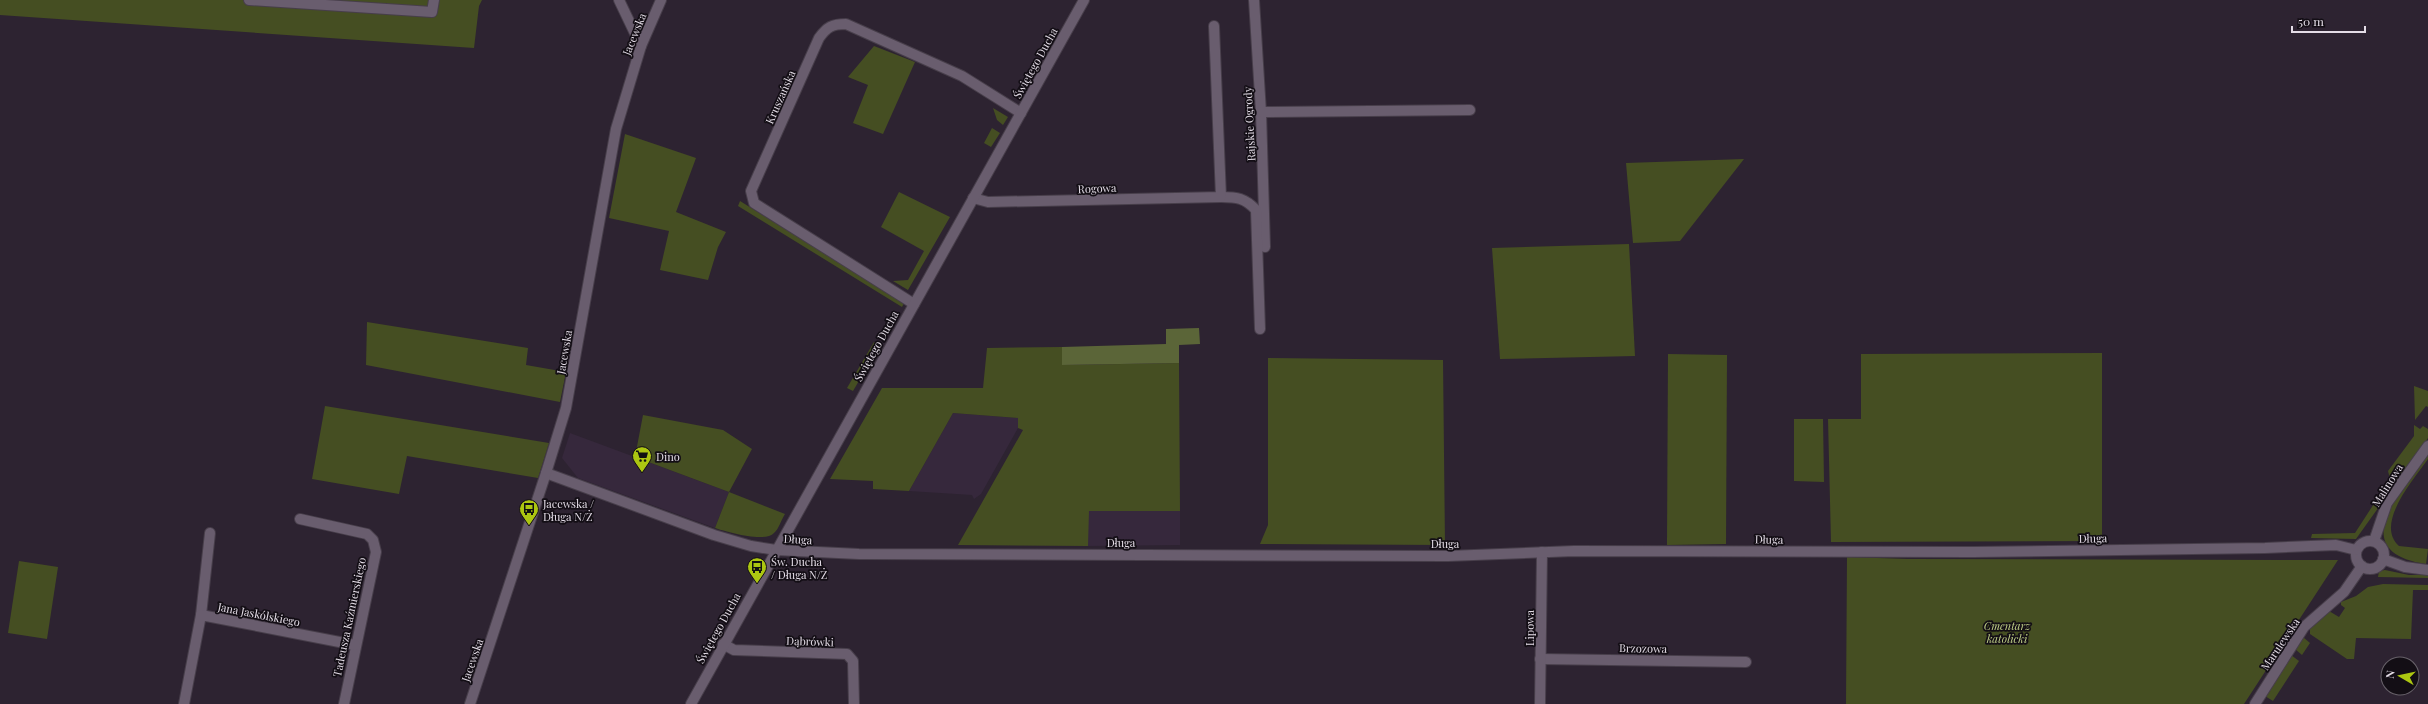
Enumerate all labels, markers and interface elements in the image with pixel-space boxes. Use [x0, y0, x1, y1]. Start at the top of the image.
scale bar [2292, 8, 2365, 34]
street label: Jacewska [618, 10, 649, 58]
text: 50 m [2298, 13, 2324, 29]
street label: Świętego Ducha [1009, 24, 1061, 101]
street label: Kruszańska [762, 67, 799, 126]
street label: Rajskie Ogrody [1240, 86, 1258, 162]
street label: Rogowa [1077, 180, 1117, 196]
street label: Świętego Ducha [850, 307, 902, 384]
street label: Jacewska [553, 328, 575, 376]
supermarket icon: Dino [631, 445, 653, 473]
place label: Dino [656, 449, 680, 464]
street label: Malinowa [2368, 460, 2406, 509]
place label: Jacewska / Długa N/Ż [542, 496, 594, 524]
bus stop icon: Jacewska / Długa N/Ż [518, 498, 540, 526]
street label: Długa [2079, 530, 2108, 546]
street label: Długa [783, 531, 813, 547]
street label: Długa [1755, 531, 1784, 547]
street label: Długa [1107, 535, 1136, 550]
street label: Długa [1431, 536, 1460, 551]
place label: Św. Ducha / Długa N/Ż [771, 554, 828, 582]
street label: Tadeusza Kaźmierskiego [329, 556, 369, 678]
bus stop icon: Św. Ducha / Długa N/Ż [746, 556, 768, 584]
street label: Świętego Ducha [692, 589, 744, 666]
street label: Jana Jaskólskiego [216, 598, 301, 629]
street label: Lipowa [1522, 610, 1537, 646]
street label: Marulewska [2257, 615, 2303, 673]
park label: Cmentarz katolicki [1984, 618, 2031, 646]
street label: Dąbrówki [786, 633, 834, 649]
street label: Jacewska [457, 636, 486, 684]
street label: Brzozowa [1619, 640, 1668, 656]
north arrow [2380, 656, 2420, 696]
text: N [2382, 669, 2398, 679]

